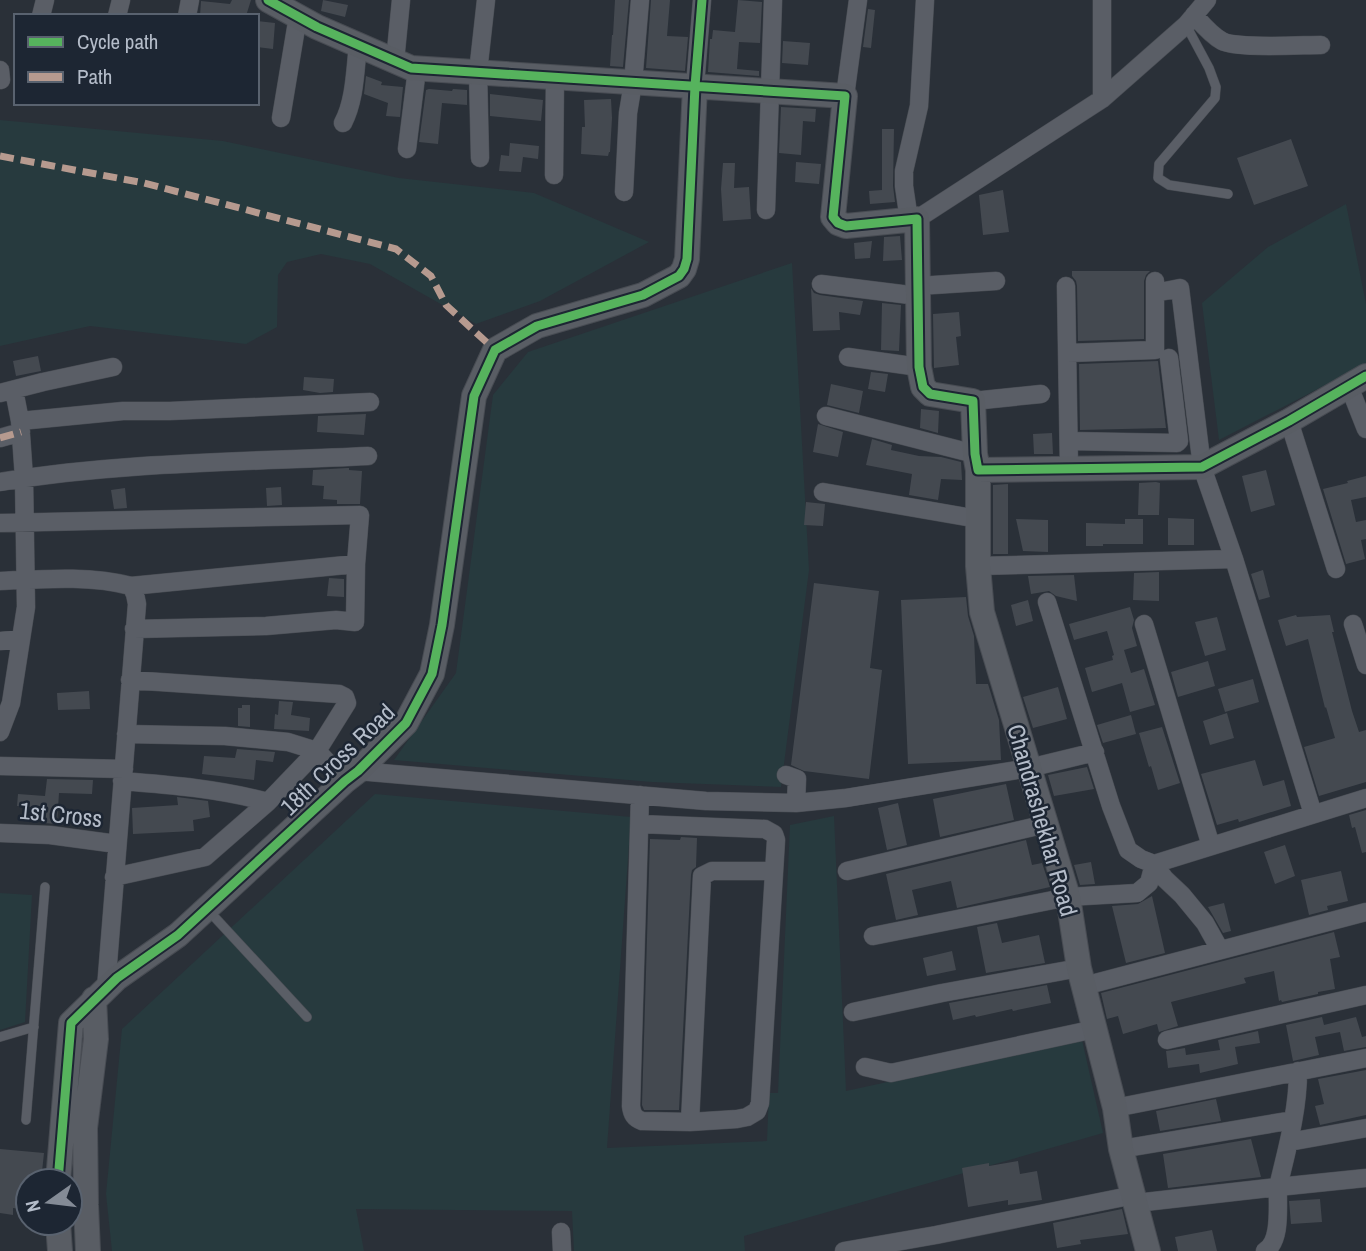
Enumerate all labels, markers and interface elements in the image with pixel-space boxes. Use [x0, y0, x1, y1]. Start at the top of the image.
legend [14, 14, 259, 105]
text: Cycle path [77, 27, 158, 56]
text: Path [77, 62, 112, 91]
street label: 18th Cross Road [273, 696, 401, 822]
street label: Chandrashekhar Road [1000, 720, 1086, 920]
street label: 1st Cross [18, 794, 104, 834]
north arrow [14, 1167, 84, 1237]
text: N [19, 1198, 46, 1215]

